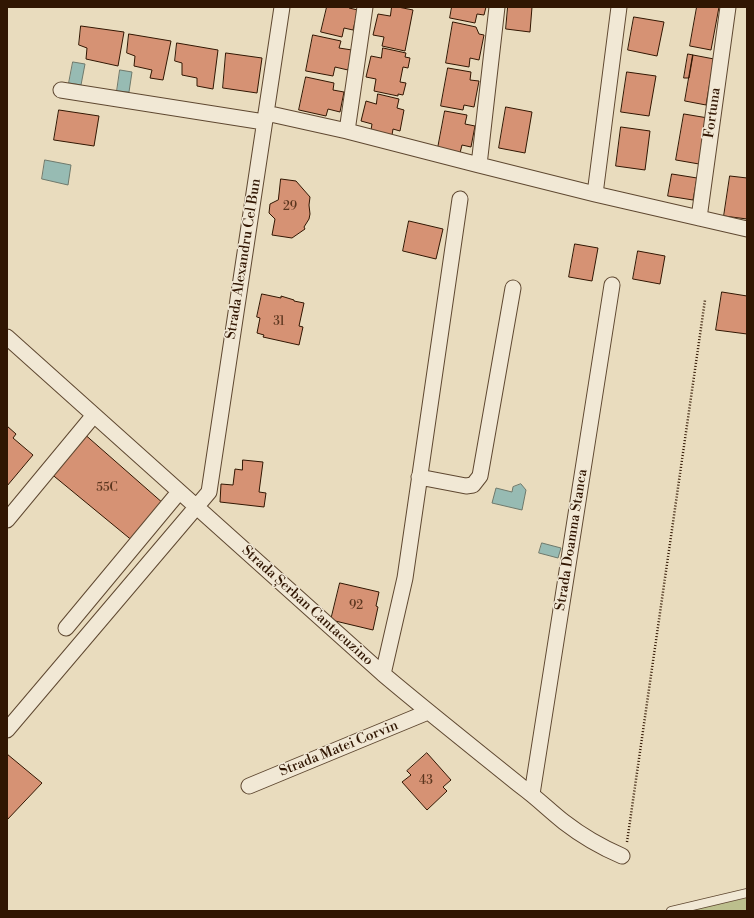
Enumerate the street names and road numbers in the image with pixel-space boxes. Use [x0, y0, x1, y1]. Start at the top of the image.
street label: Fortuna [701, 87, 725, 139]
street label: Strada Alexandru Cel Bun [223, 177, 265, 341]
street label: Strada Doamna Stanca [553, 468, 591, 612]
street label: Strada Șerban Cantacuzino [238, 542, 376, 670]
street label: Strada Matei Corvin [277, 717, 401, 781]

